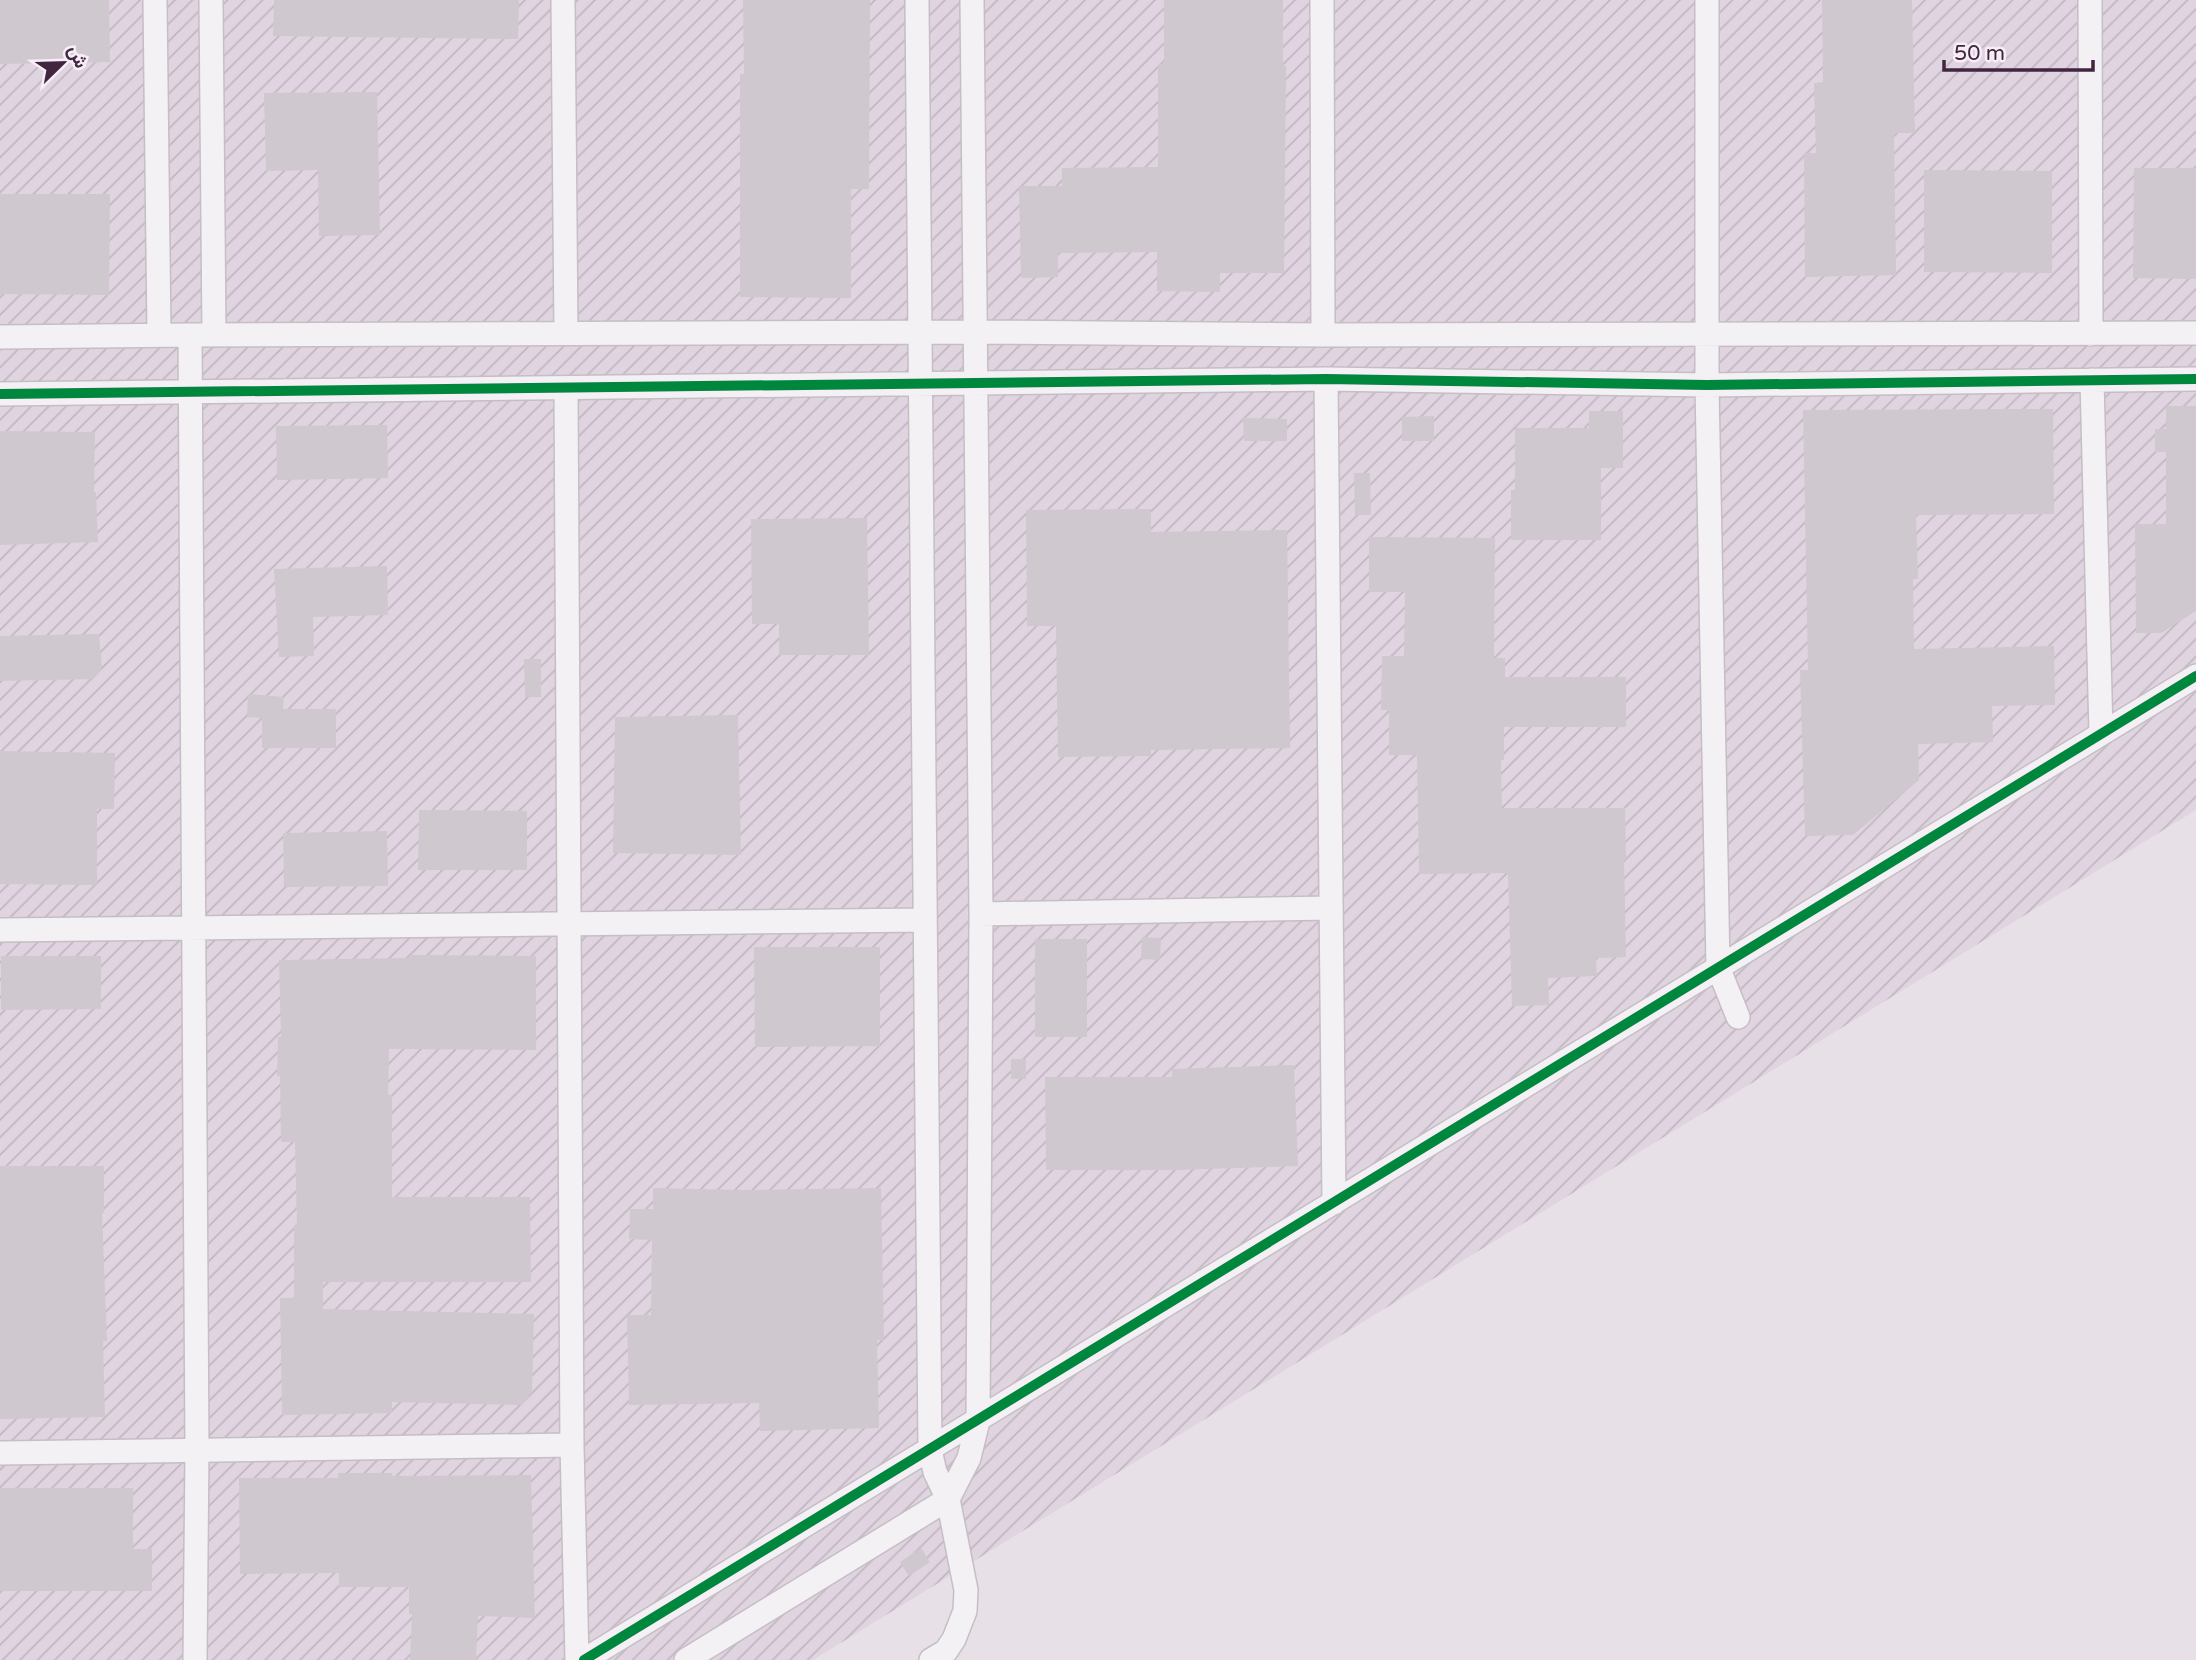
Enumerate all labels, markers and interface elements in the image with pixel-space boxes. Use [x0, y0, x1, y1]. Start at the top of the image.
north arrow [28, 28, 98, 98]
scale bar [1944, 28, 2093, 72]
text: 50 m [1954, 41, 2005, 66]
text: ش [63, 42, 92, 72]

